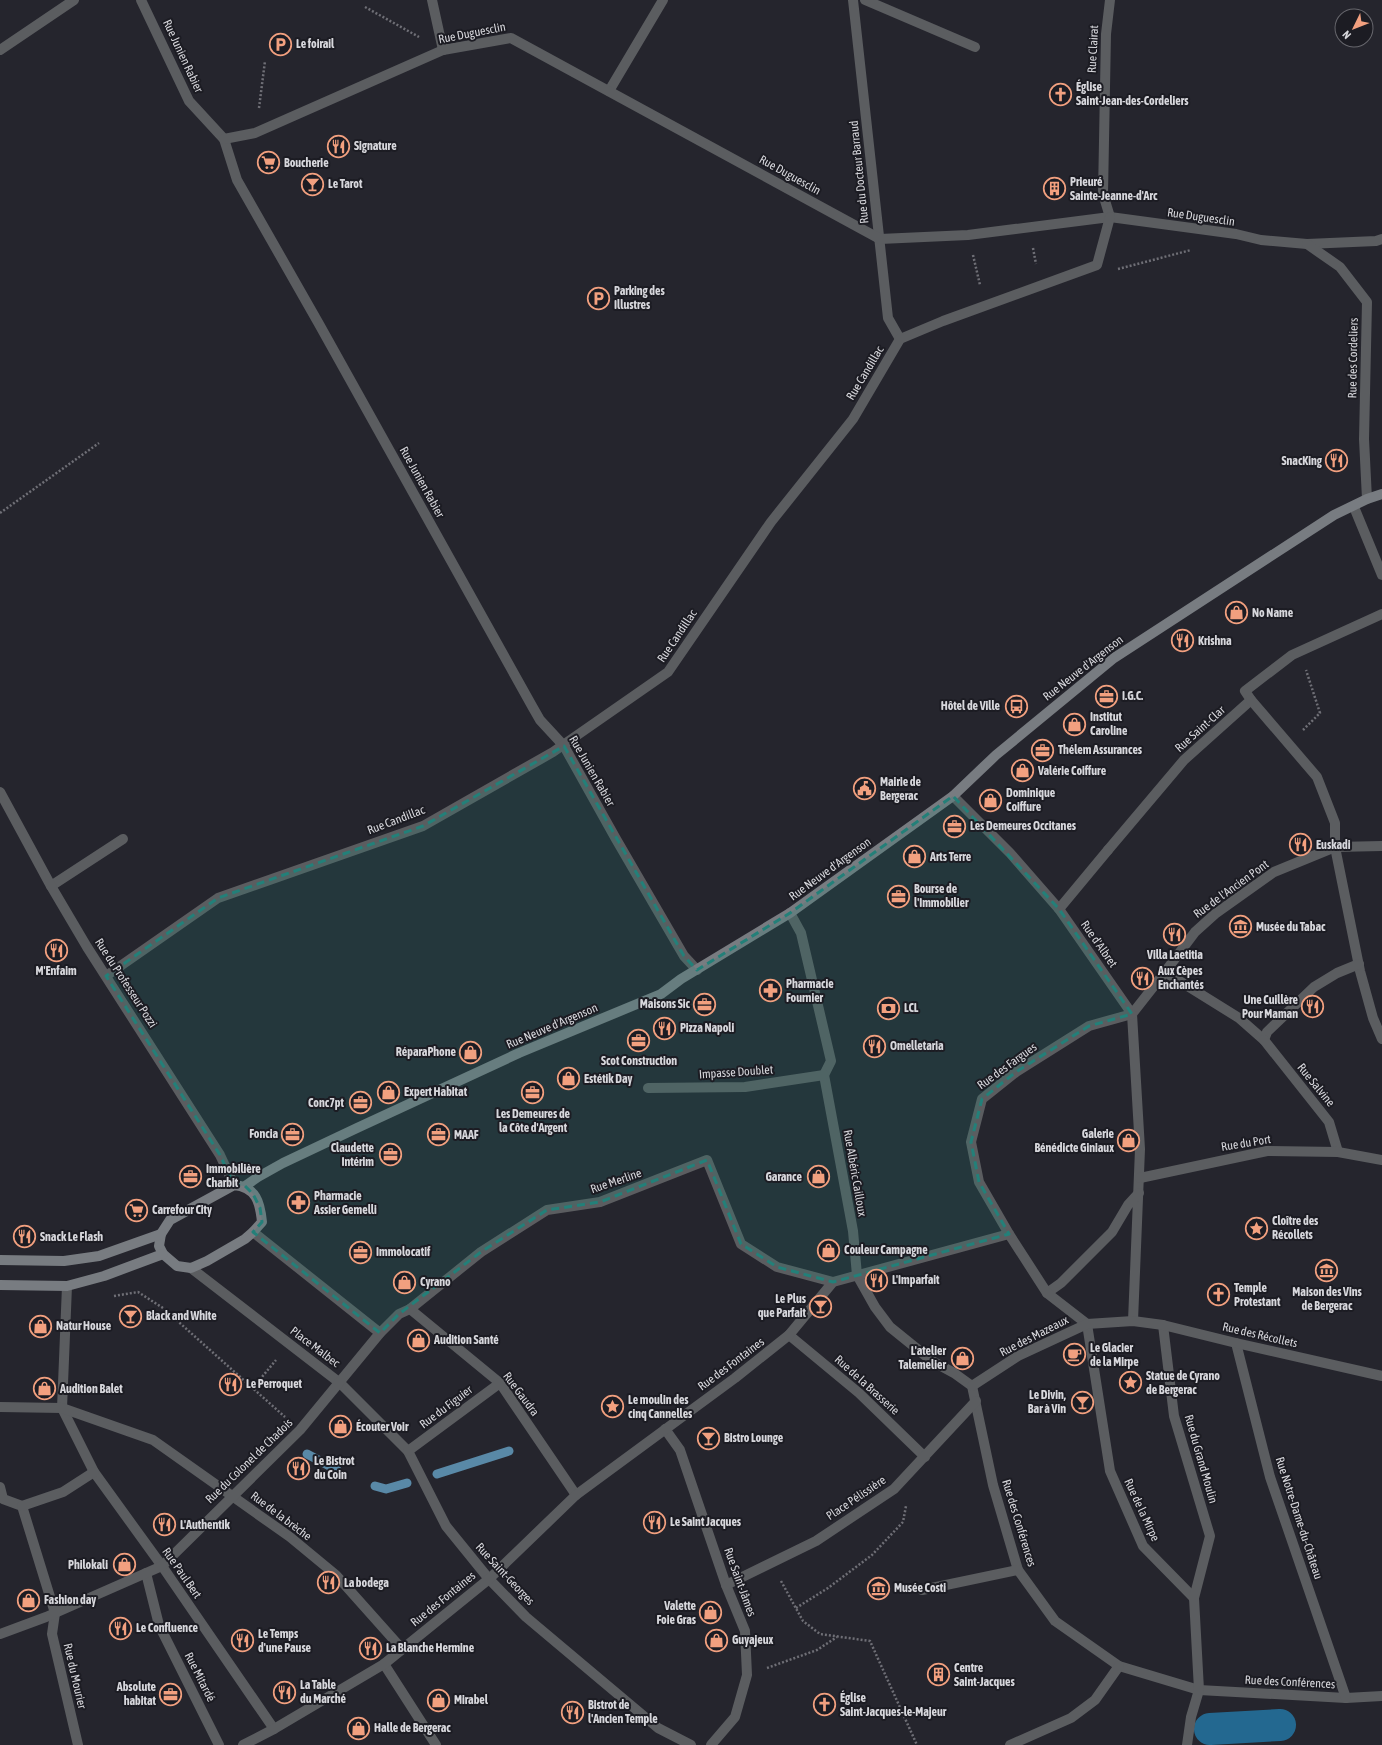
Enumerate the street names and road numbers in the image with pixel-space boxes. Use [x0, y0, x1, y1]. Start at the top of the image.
street label: Rue Junien Rabier [160, 17, 206, 95]
street label: Rue Duguesclin [437, 20, 507, 46]
street label: Rue Clairat [1085, 24, 1101, 73]
street label: Rue du Docteur Barraud [847, 120, 871, 224]
street label: Rue Duguesclin [757, 152, 823, 198]
street label: Rue Duguesclin [1166, 205, 1236, 229]
street label: Rue des Cordeliers [1345, 317, 1361, 399]
street label: Rue Candillac [843, 343, 887, 403]
street label: Rue Junien Rabier [397, 444, 447, 520]
street label: Rue Candillac [654, 607, 700, 665]
street label: Rue Neuve d'Argenson [1040, 632, 1126, 704]
street label: Rue Saint-Clar [1172, 703, 1228, 755]
street label: Rue Junien Rabier [566, 733, 618, 809]
street label: Rue Candillac [365, 802, 427, 837]
street label: Rue Neuve d'Argenson [786, 835, 874, 903]
street label: Rue de l'Ancien Pont [1191, 857, 1272, 921]
street label: Rue d'Albret [1078, 918, 1120, 970]
street label: Rue du Professeur Pozzi [92, 936, 160, 1030]
street label: Rue Neuve d'Argenson [504, 1000, 600, 1052]
street label: Rue des Fargues [975, 1040, 1039, 1092]
street label: Rue Salvine [1294, 1061, 1338, 1109]
street label: Impasse Doublet [698, 1062, 774, 1082]
street label: Rue Albéric Cailloux [840, 1129, 870, 1218]
street label: Rue du Port [1220, 1132, 1272, 1154]
street label: Rue Merline [589, 1166, 643, 1196]
street label: Rue des Mazeaux [997, 1313, 1071, 1359]
street label: Rue des Récollets [1221, 1320, 1299, 1350]
street label: Place Malbec [287, 1324, 343, 1371]
street label: Rue des Fontaines [695, 1335, 767, 1393]
street label: Rue de la Brasserie [832, 1352, 902, 1418]
street label: Rue Gaudra [500, 1369, 542, 1419]
street label: Rue du Figuier [417, 1382, 475, 1431]
street label: Rue du Grand Moulin [1182, 1413, 1220, 1505]
street label: Rue du Colonel de Chadois [202, 1416, 296, 1506]
street label: Rue Notre-Dame-du-Château [1273, 1455, 1325, 1581]
street label: Place Pélissière [823, 1473, 889, 1523]
street label: Rue de la Mirpe [1121, 1476, 1163, 1544]
street label: Rue des Conférences [999, 1478, 1039, 1568]
street label: Rue de la brèche [248, 1489, 314, 1543]
street label: Rue Saint-Georges [473, 1540, 537, 1608]
street label: Rue Paul Bert [159, 1545, 205, 1602]
street label: Rue Saint-Jâmes [721, 1546, 759, 1618]
street label: Rue des Fontaines [408, 1569, 478, 1629]
street label: Rue du Mourier [61, 1642, 89, 1711]
street label: Rue Mitardé [182, 1650, 218, 1704]
street label: Rue des Conférences [1244, 1673, 1336, 1691]

